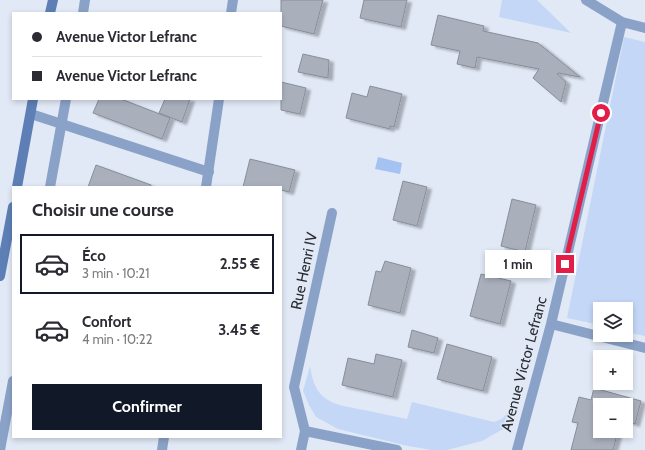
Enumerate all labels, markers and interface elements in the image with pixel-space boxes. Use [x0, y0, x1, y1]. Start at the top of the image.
text: Avenue Victor Lefranc [56, 28, 197, 46]
text: Avenue Victor Lefranc [56, 67, 197, 85]
route start [592, 104, 610, 122]
text: Choisir une course [32, 199, 174, 221]
street label: Rue Henri IV [287, 230, 321, 311]
icon: car [34, 246, 70, 282]
text: Éco [82, 247, 106, 265]
callout: 1 min [485, 250, 551, 278]
text: 2.55 € [220, 255, 260, 273]
route end [556, 255, 574, 273]
text: 1 min [503, 256, 533, 272]
text: 3 min · 10:21 [82, 265, 149, 281]
street label: Avenue Victor Lefranc [497, 294, 551, 434]
map controls [593, 302, 633, 438]
button: layers [593, 302, 633, 342]
icon: car [34, 312, 70, 348]
text: Confort [82, 313, 131, 331]
text: 3.45 € [218, 321, 260, 339]
text: 4 min · 10:22 [82, 331, 152, 347]
button: + [593, 350, 633, 390]
button: Confirmer [32, 384, 262, 430]
button: − [593, 398, 633, 438]

